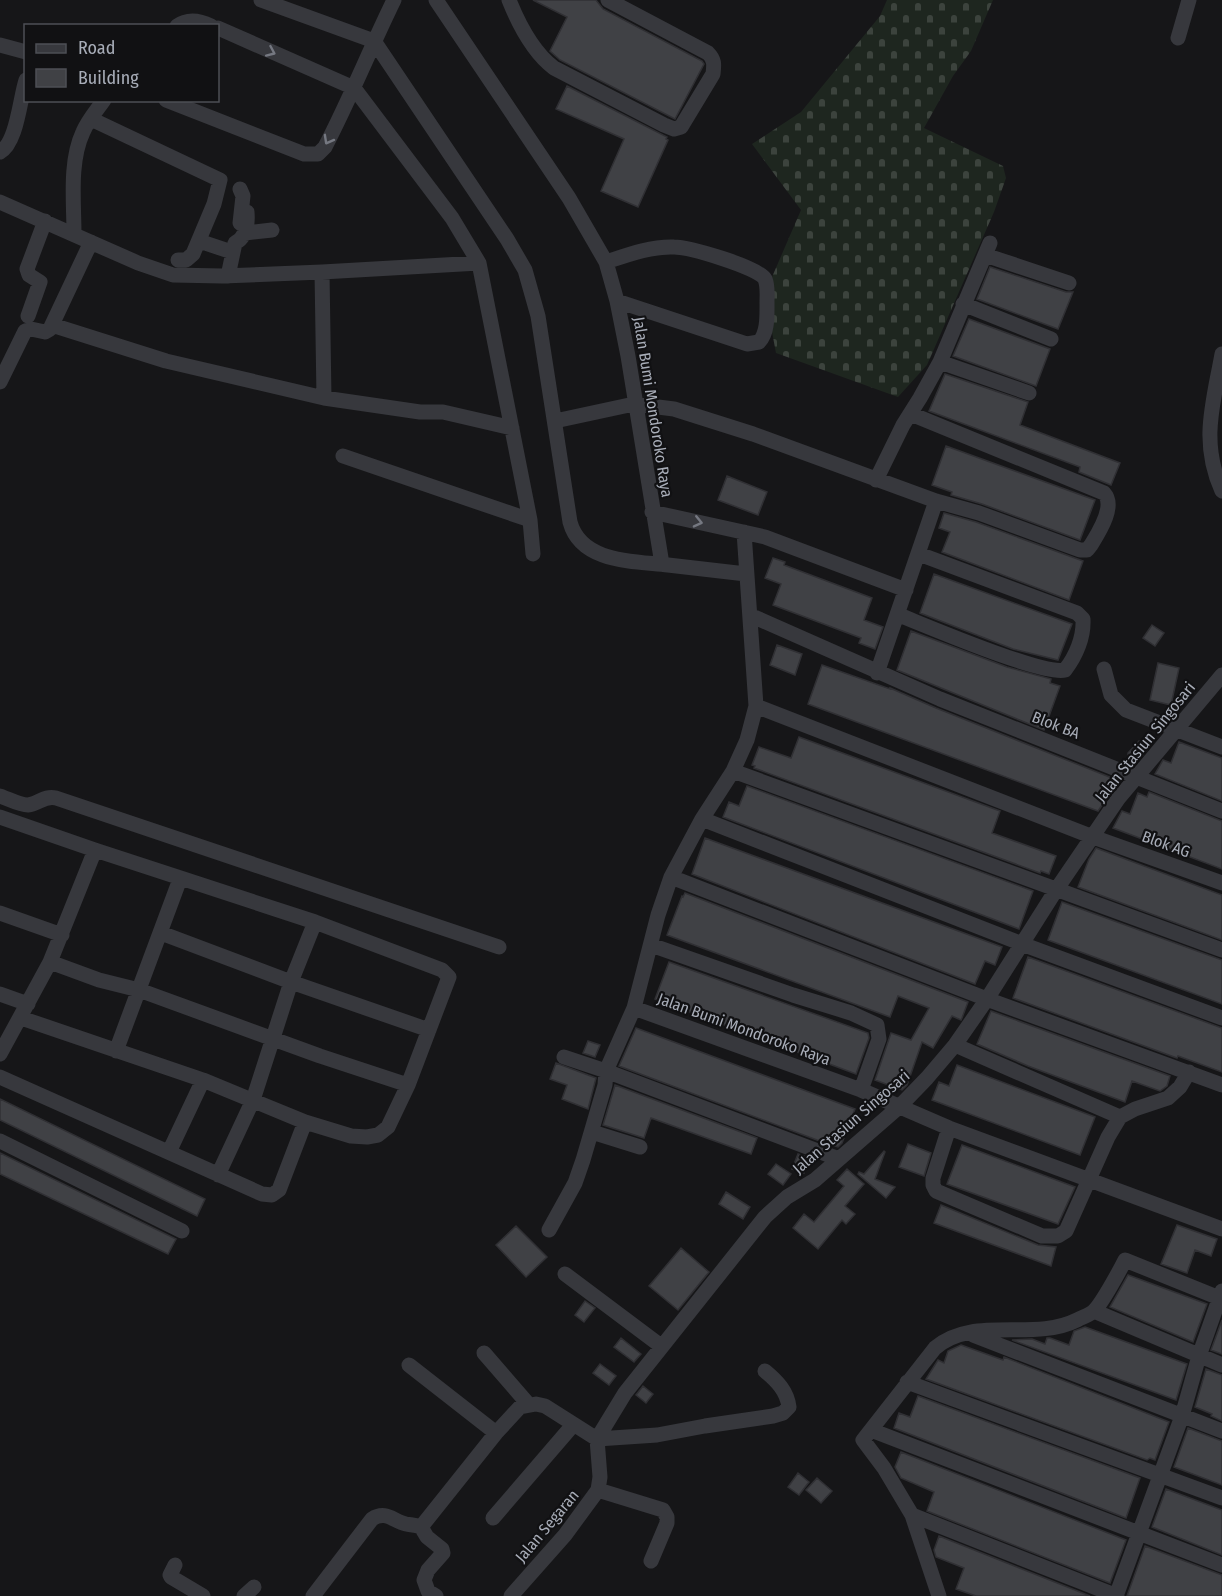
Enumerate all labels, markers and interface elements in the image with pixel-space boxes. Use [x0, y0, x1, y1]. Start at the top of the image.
legend [24, 24, 219, 102]
text: Road [78, 37, 115, 59]
one-way arrow [265, 45, 276, 57]
text: Building [78, 67, 139, 89]
one-way arrow [324, 134, 335, 145]
street label: Jalan Bumi Mondoroko Raya [629, 315, 677, 499]
one-way arrow [693, 515, 703, 528]
street label: Jalan Stasiun Singosari [1091, 678, 1199, 806]
street label: Blok BA [1029, 707, 1083, 743]
street label: Blok AG [1139, 827, 1193, 861]
street label: Jalan Bumi Mondoroko Raya [655, 989, 833, 1069]
street label: Jalan Stasiun Singosari [789, 1066, 913, 1178]
street label: Jalan Segaran [511, 1486, 583, 1566]

